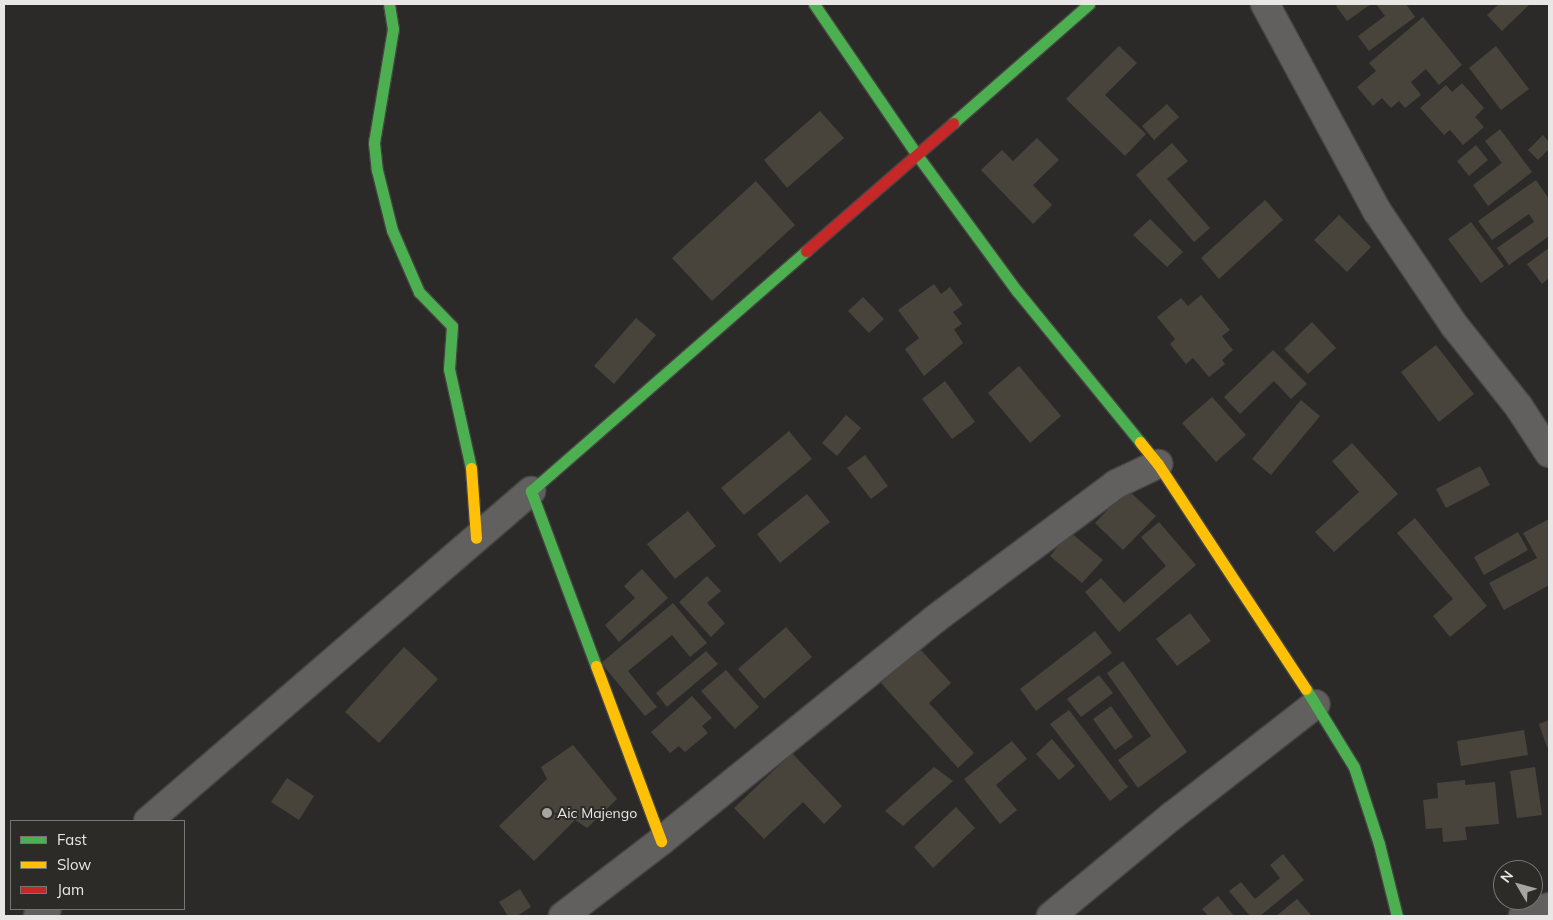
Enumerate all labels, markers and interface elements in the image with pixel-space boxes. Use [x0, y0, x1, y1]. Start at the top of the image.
place label: Aic Majengo [557, 805, 637, 821]
marker: Aic Majengo [541, 807, 553, 819]
legend [10, 820, 185, 910]
text: Fast [57, 830, 87, 849]
text: Slow [57, 855, 91, 874]
north arrow [1493, 860, 1543, 910]
text: N [1496, 867, 1517, 886]
text: Jam [57, 880, 84, 899]

